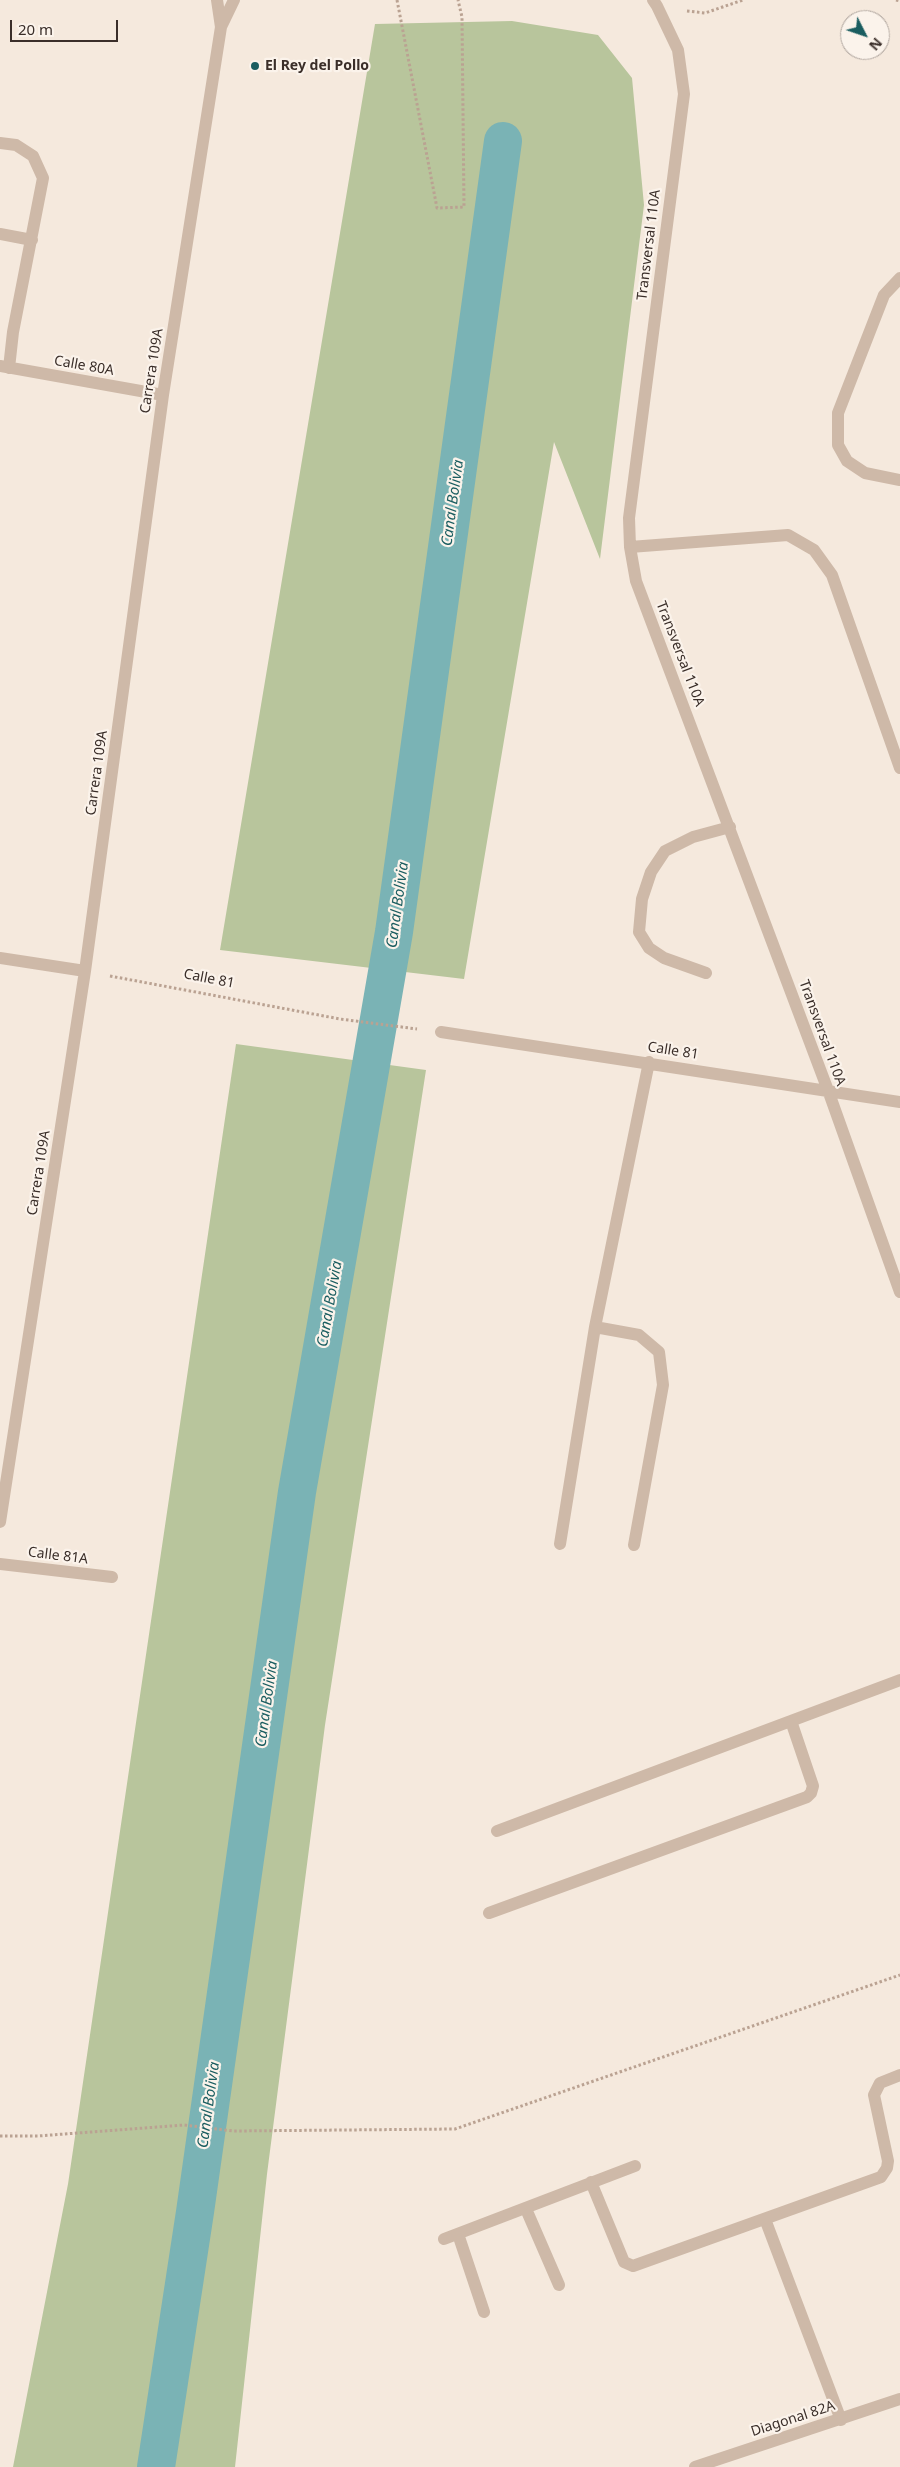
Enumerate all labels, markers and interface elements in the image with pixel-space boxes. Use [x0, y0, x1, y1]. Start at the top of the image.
scale bar [12, 10, 120, 42]
north arrow [840, 10, 890, 60]
text: 20 m [18, 19, 53, 39]
text: N [865, 34, 887, 55]
place label: El Rey del Pollo [265, 58, 369, 74]
marker: El Rey del Pollo [249, 60, 261, 72]
street label: Transversal 110A [634, 189, 664, 301]
street label: Carrera 109A [137, 327, 167, 415]
street label: Calle 80A [53, 352, 115, 380]
water label: Canal Bolivia [438, 459, 468, 547]
street label: Transversal 110A [652, 599, 708, 709]
street label: Carrera 109A [83, 729, 111, 817]
water label: Canal Bolivia [383, 861, 413, 949]
street label: Calle 81 [182, 966, 236, 992]
street label: Transversal 110A [795, 978, 849, 1088]
street label: Calle 81 [646, 1039, 700, 1063]
street label: Carrera 109A [24, 1129, 54, 1217]
water label: Canal Bolivia [314, 1260, 346, 1348]
street label: Calle 81A [27, 1544, 89, 1568]
water label: Canal Bolivia [252, 1660, 282, 1748]
water label: Canal Bolivia [194, 2061, 224, 2149]
street label: Diagonal 82A [749, 2397, 837, 2441]

